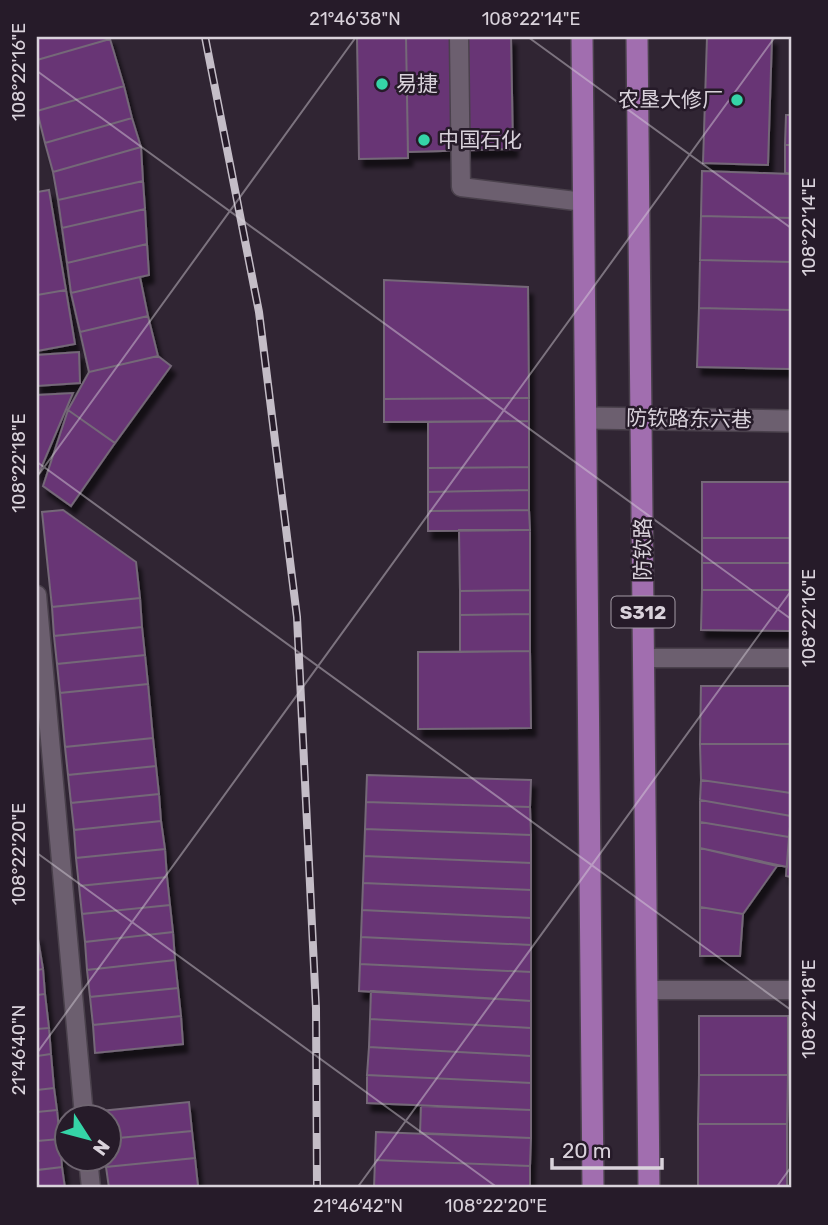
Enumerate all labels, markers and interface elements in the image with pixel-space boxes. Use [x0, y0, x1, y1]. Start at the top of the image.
text: 21°46'38"N [309, 8, 401, 30]
text: 108°22'14"E [482, 8, 580, 30]
text: 108°22'16"E [8, 23, 30, 121]
place label: 易捷 [396, 71, 438, 96]
marker: 易捷 [374, 76, 390, 92]
place label: 农垦大修厂 [618, 87, 723, 112]
marker: 农垦大修厂 [729, 92, 745, 108]
place label: 中国石化 [438, 127, 522, 152]
marker: 中国石化 [416, 132, 432, 148]
text: 108°22'14"E [798, 178, 820, 276]
street label: 防钦路东六巷 [626, 405, 752, 432]
text: 108°22'18"E [8, 413, 30, 513]
street label: 防钦路 [630, 518, 655, 581]
text: 108°22'16"E [798, 569, 820, 667]
road number: S312 [612, 596, 674, 628]
text: 108°22'20"E [8, 803, 30, 905]
text: 108°22'18"E [798, 959, 820, 1059]
text: 21°46'40"N [8, 1005, 30, 1095]
north arrow [52, 1102, 122, 1172]
scale bar [552, 1127, 662, 1171]
text: N [88, 1135, 115, 1160]
text: 20 m [562, 1138, 611, 1163]
text: 21°46'42"N [313, 1195, 403, 1217]
text: 108°22'20"E [445, 1195, 547, 1217]

